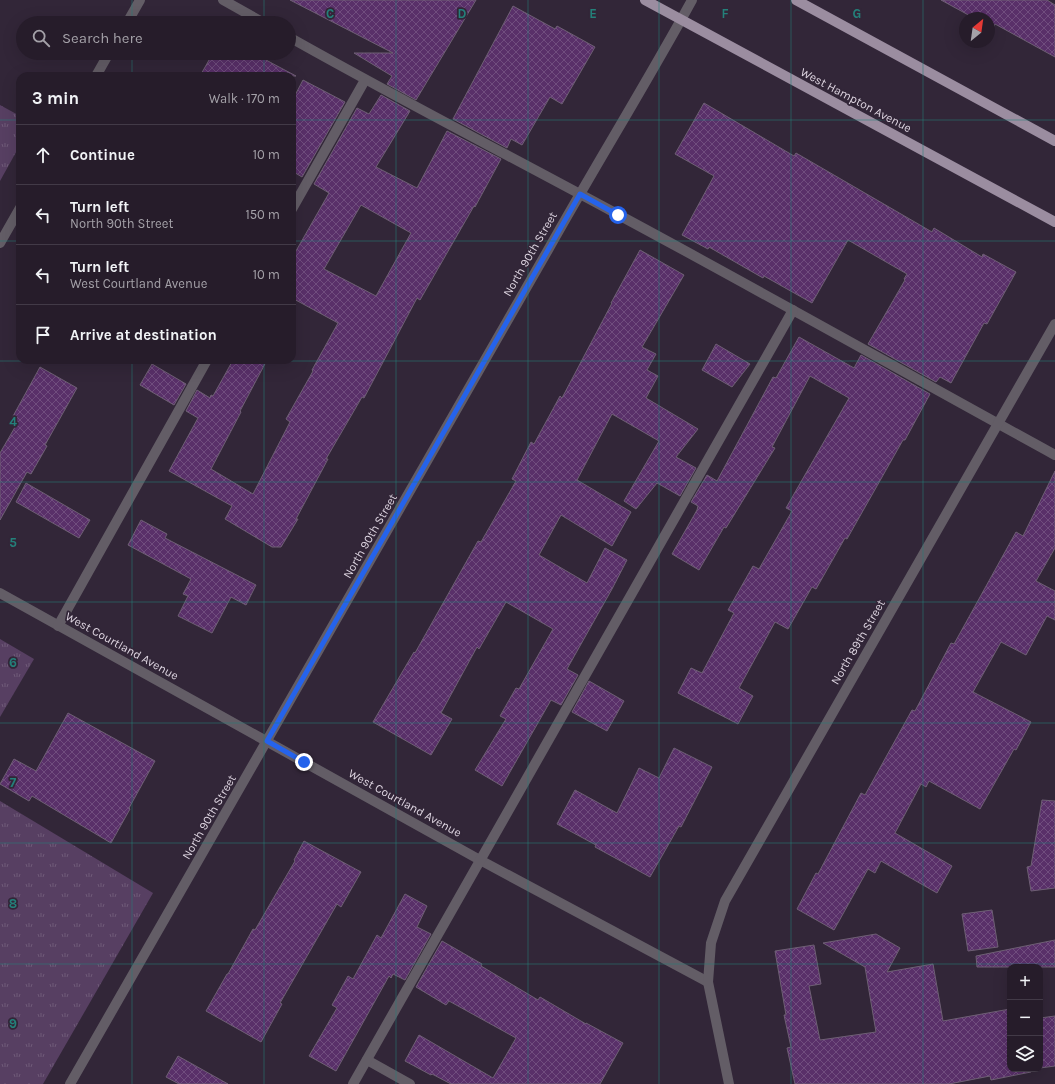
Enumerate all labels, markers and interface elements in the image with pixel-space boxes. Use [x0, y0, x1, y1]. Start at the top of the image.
text: C [326, 6, 334, 21]
text: D [458, 6, 467, 21]
text: E [589, 6, 597, 21]
text: F [721, 6, 729, 21]
text: G [853, 6, 861, 21]
north arrow [959, 12, 995, 48]
search box [16, 16, 296, 60]
icon: search [30, 27, 52, 49]
text: Search here [62, 29, 143, 47]
street label: West Hampton Avenue [798, 65, 914, 135]
text: 3 min [32, 88, 79, 108]
text: Walk · 170 m [209, 91, 280, 106]
icon: ahead [32, 144, 54, 166]
text: Continue [70, 146, 135, 164]
text: 10 m [253, 147, 280, 162]
text: Turn left [70, 198, 129, 216]
icon: left [32, 204, 54, 226]
route start [609, 206, 627, 224]
text: 150 m [245, 207, 280, 222]
street label: North 90th Street [500, 209, 560, 299]
text: North 90th Street [70, 216, 173, 231]
text: Turn left [70, 258, 129, 276]
icon: left [32, 264, 54, 286]
text: 10 m [253, 267, 280, 282]
text: West Courtland Avenue [70, 276, 207, 291]
icon: arrive [32, 324, 54, 346]
text: Arrive at destination [70, 326, 217, 344]
text: 4 [9, 414, 17, 429]
street label: North 90th Street [340, 491, 400, 581]
text: 5 [9, 535, 17, 550]
street label: North 89th Street [828, 597, 888, 687]
street label: West Courtland Avenue [63, 609, 181, 683]
text: 6 [9, 655, 17, 670]
route end [295, 753, 313, 771]
street label: West Courtland Avenue [346, 766, 464, 840]
street label: North 90th Street [179, 772, 239, 862]
text: 7 [10, 775, 17, 790]
text: 8 [9, 896, 17, 911]
map controls [1007, 964, 1043, 1072]
button: + [1007, 964, 1043, 1000]
button: − [1007, 1000, 1043, 1036]
text: 9 [9, 1016, 17, 1031]
button: layers [1007, 1036, 1043, 1072]

